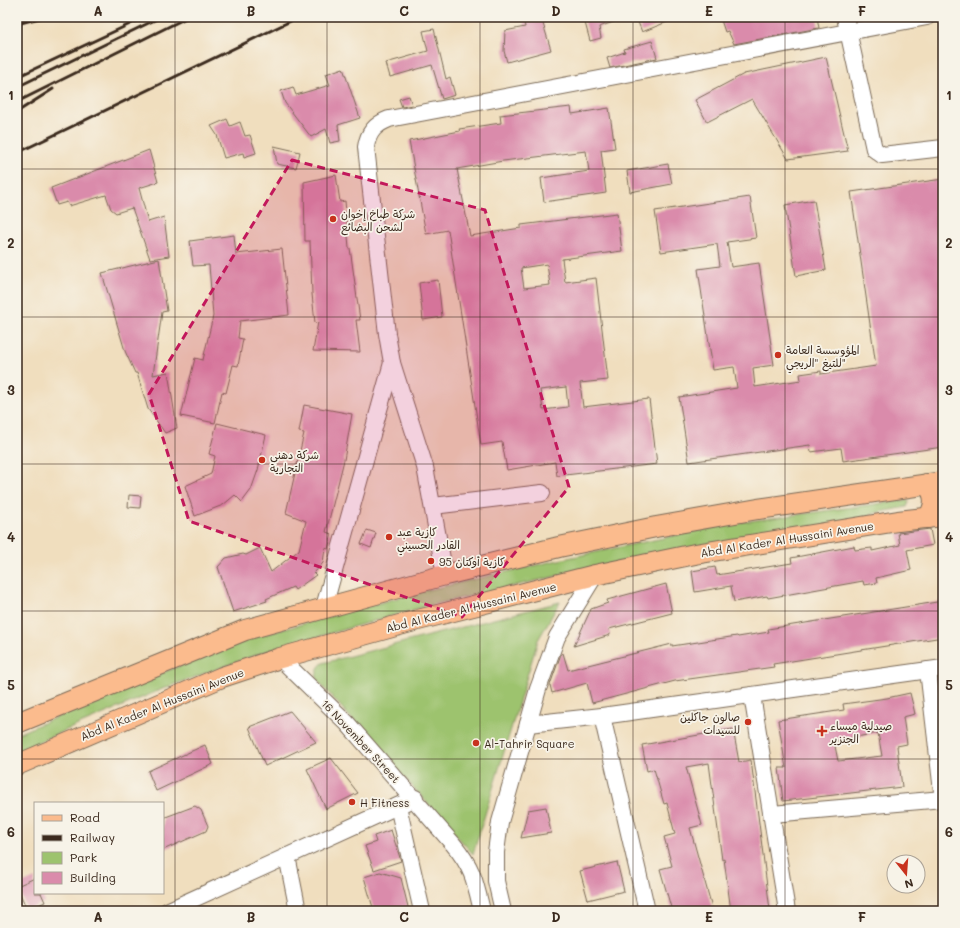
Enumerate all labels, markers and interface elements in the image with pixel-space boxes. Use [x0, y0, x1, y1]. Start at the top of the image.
text: A [93, 2, 103, 19]
text: B [247, 2, 256, 19]
text: C [399, 2, 409, 19]
text: D [551, 2, 561, 19]
text: E [705, 2, 713, 19]
text: F [858, 2, 866, 19]
text: 1 [8, 86, 14, 103]
text: 1 [946, 86, 952, 103]
place label: شركة طباخ إخوان لشحن البضائع [341, 206, 415, 236]
marker: شركة طباخ إخوان لشحن البضائع [328, 214, 338, 224]
text: 2 [7, 234, 15, 251]
text: 2 [945, 234, 953, 251]
place label: المؤوسسة العامة للتيغ "الريجي" [786, 342, 860, 374]
marker: المؤوسسة العامة للتيغ "الريجي" [773, 350, 783, 360]
text: 3 [7, 381, 15, 398]
text: 3 [945, 381, 953, 398]
place label: شركة دهني التجارية [270, 447, 319, 475]
marker: شركة دهني التجارية [257, 455, 267, 465]
street label: Abd Al Kader Al Hussaini Avenue [699, 518, 875, 560]
place label: كازية عبد القادر الحسيني [397, 524, 460, 556]
text: 4 [7, 528, 15, 545]
text: 4 [945, 528, 953, 545]
marker: كازية عبد القادر الحسيني [384, 532, 394, 542]
place label: كازية أوكتان 95 [439, 554, 505, 569]
marker: كازية أوكتان 95 [426, 556, 436, 566]
street label: Abd Al Kader Al Hussaini Avenue [384, 579, 558, 635]
street label: Abd Al Kader Al Hussaini Avenue [78, 664, 246, 744]
text: 5 [7, 676, 15, 693]
text: 5 [945, 676, 953, 693]
street label: 16 November Street [318, 696, 404, 786]
place label: صالون جاكلين للسيدات [680, 709, 740, 737]
marker: صالون جاكلين للسيدات [743, 717, 753, 727]
place label: صيدلية ميساء الجنزير [829, 718, 892, 746]
marker: صيدلية ميساء الجنزير [817, 726, 827, 736]
place label: Al-Tahrir Square [484, 736, 575, 751]
marker: Al-Tahrir Square [471, 738, 481, 748]
place label: H Fitness [360, 795, 409, 810]
marker: H Fitness [347, 797, 357, 807]
legend [34, 802, 164, 894]
text: Road [70, 809, 100, 825]
text: 6 [7, 823, 15, 840]
text: 6 [945, 823, 953, 840]
text: Railway [70, 829, 115, 845]
text: Park [70, 849, 97, 865]
north arrow [886, 854, 926, 894]
text: Building [70, 869, 116, 885]
text: N [903, 876, 915, 892]
text: A [93, 908, 103, 925]
text: B [247, 908, 256, 925]
text: C [399, 908, 409, 925]
text: D [551, 908, 561, 925]
text: E [705, 908, 713, 925]
text: F [858, 908, 866, 925]

